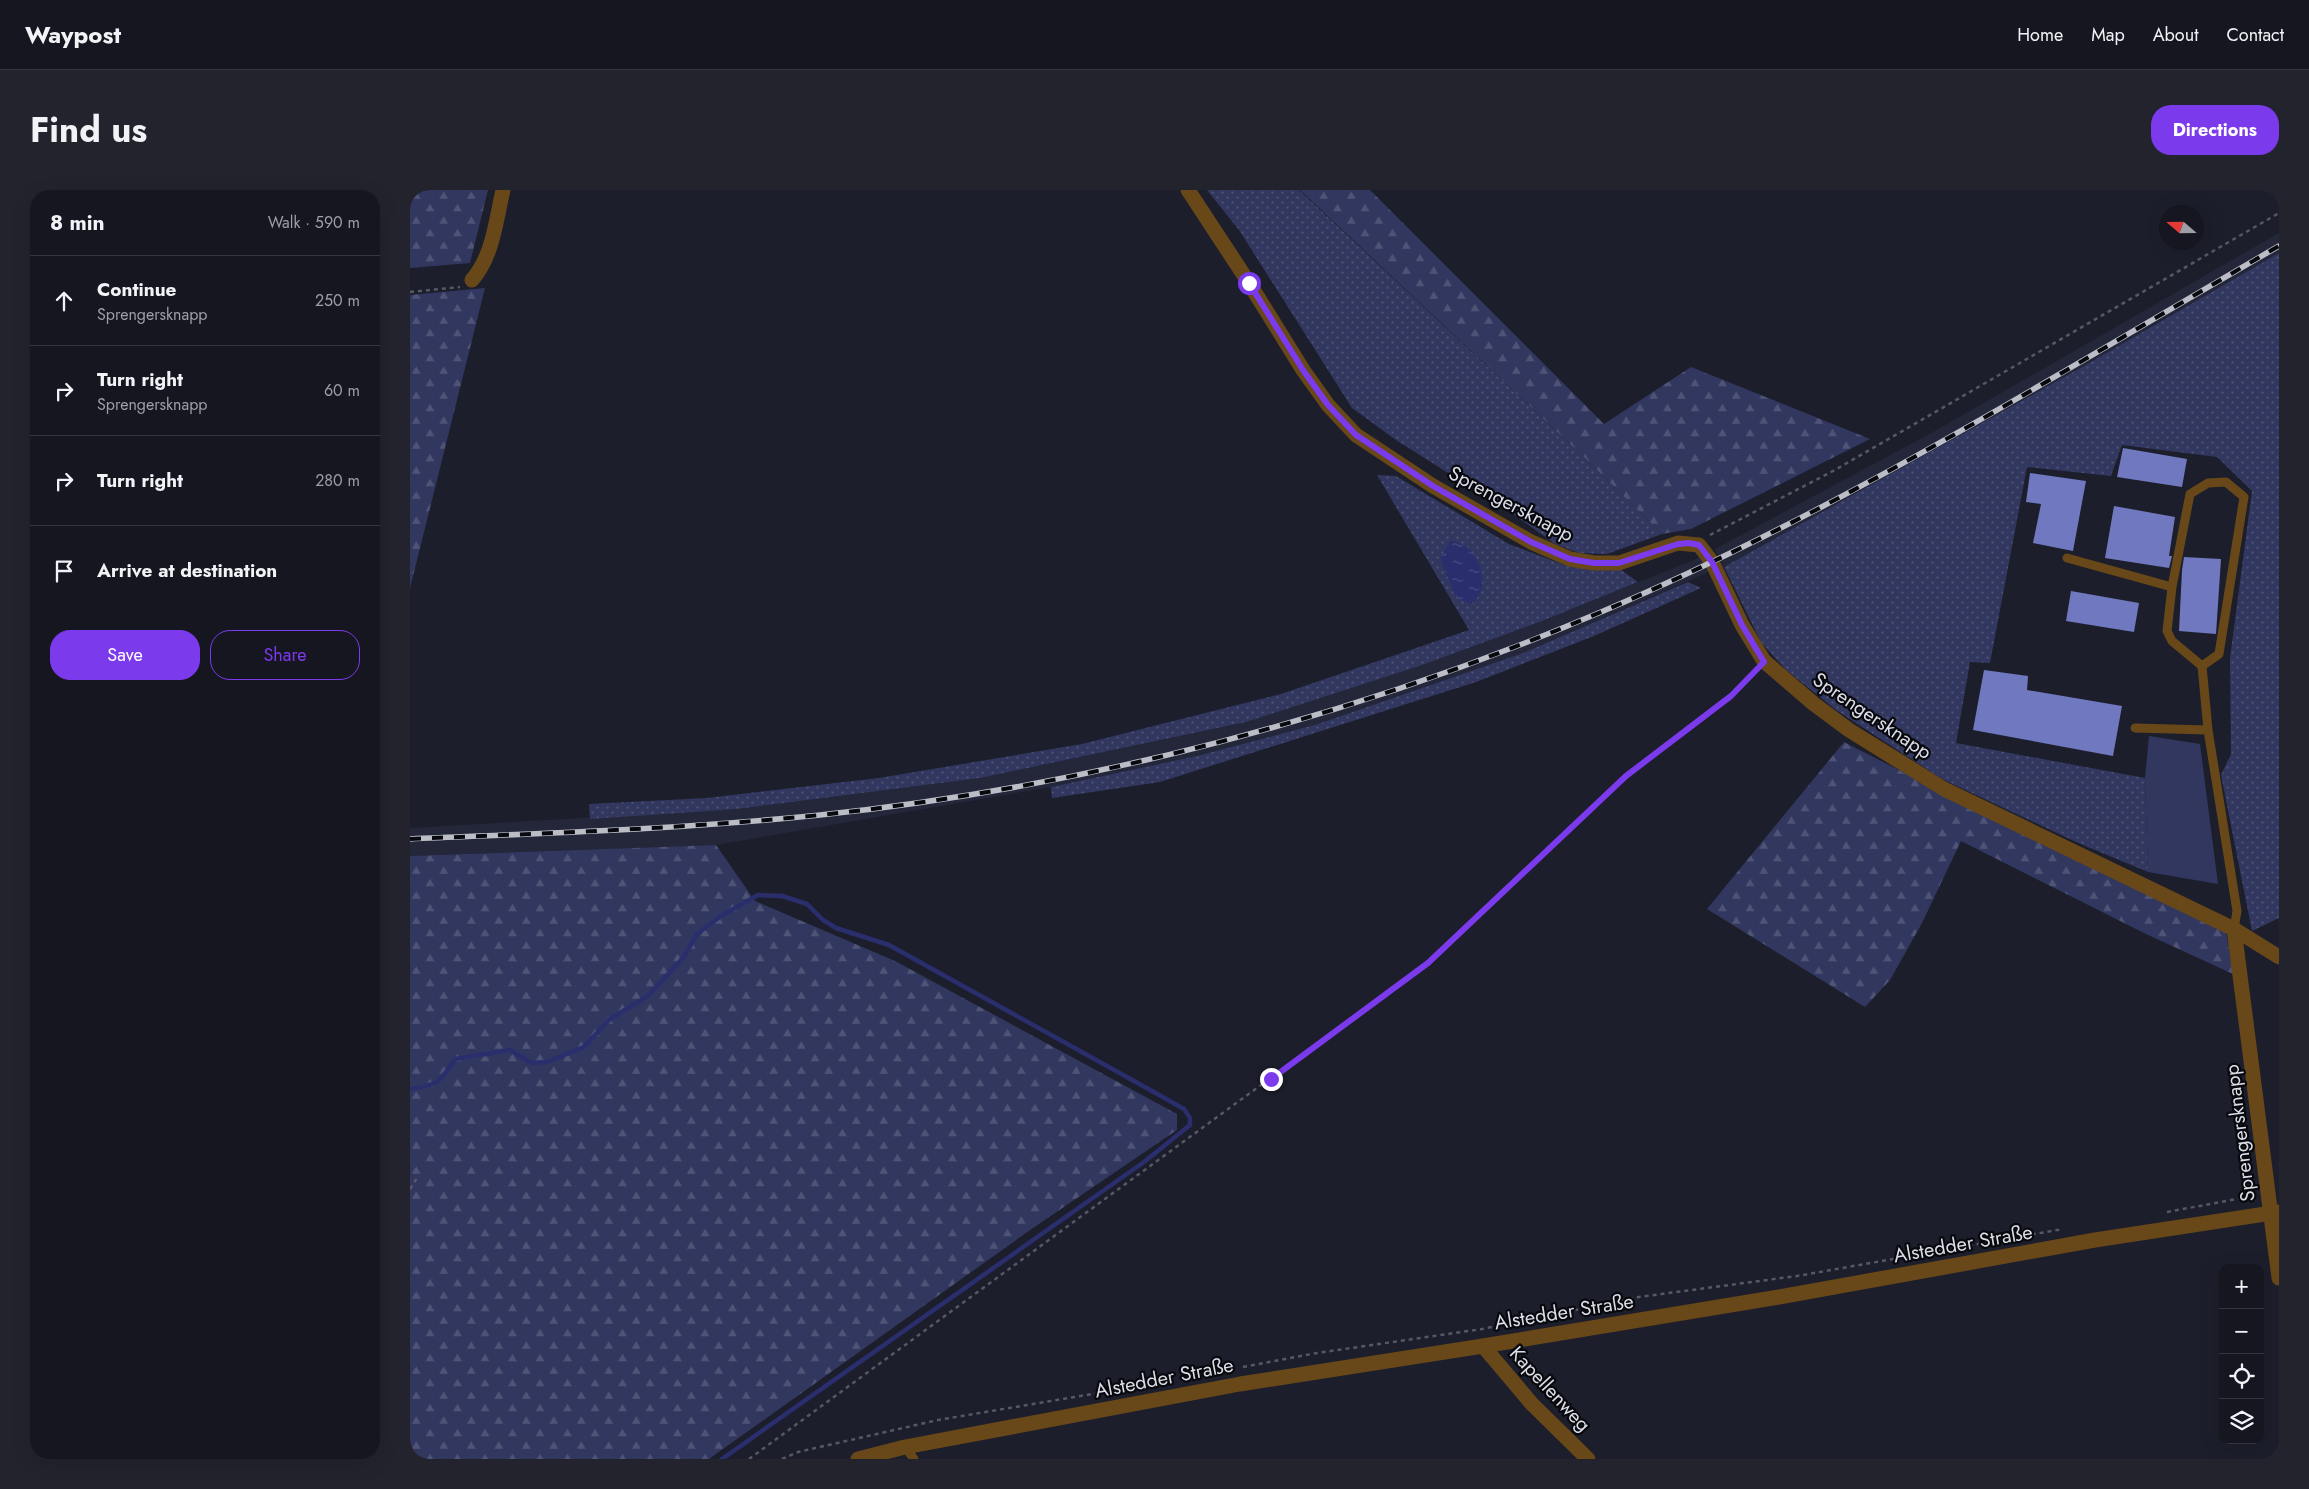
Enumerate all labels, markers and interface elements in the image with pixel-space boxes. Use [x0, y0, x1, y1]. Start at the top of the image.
text: Waypost [25, 17, 121, 52]
text: Home [2017, 22, 2063, 48]
text: Map [2091, 22, 2125, 48]
text: About [2153, 22, 2198, 48]
text: Contact [2226, 22, 2284, 48]
text: Find us [30, 105, 147, 155]
button: Directions [2151, 105, 2279, 155]
north arrow [2159, 205, 2204, 250]
text: 8 min [50, 208, 105, 238]
text: Walk · 590 m [268, 211, 360, 234]
route start [1238, 272, 1261, 295]
text: Continue [97, 276, 176, 303]
icon: ahead [50, 287, 78, 315]
text: 250 m [315, 289, 360, 312]
text: Sprengersknapp [97, 303, 207, 326]
text: Turn right [97, 366, 183, 393]
icon: right [50, 377, 78, 405]
text: 60 m [324, 379, 360, 402]
text: Sprengersknapp [97, 393, 207, 416]
street label: Sprengersknapp [1443, 459, 1579, 549]
icon: right [50, 467, 78, 495]
text: Turn right [97, 467, 183, 494]
text: 280 m [315, 469, 360, 492]
icon: arrive [50, 557, 78, 585]
text: Arrive at destination [97, 557, 277, 584]
button: Save [50, 630, 200, 680]
button: Share [210, 630, 360, 680]
street label: Sprengersknapp [1807, 665, 1937, 767]
street label: Sprengersknapp [2217, 1063, 2263, 1203]
route end [1260, 1068, 1283, 1091]
street label: Alstedder Straße [1891, 1217, 2035, 1271]
map controls [2219, 1264, 2264, 1444]
button: + [2219, 1264, 2264, 1309]
street label: Alstedder Straße [1492, 1287, 1636, 1337]
button: − [2219, 1309, 2264, 1354]
street label: Kapellenweg [1503, 1340, 1597, 1438]
street label: Alstedder Straße [1092, 1350, 1236, 1406]
button: locate [2219, 1354, 2264, 1399]
button: layers [2219, 1399, 2264, 1444]

